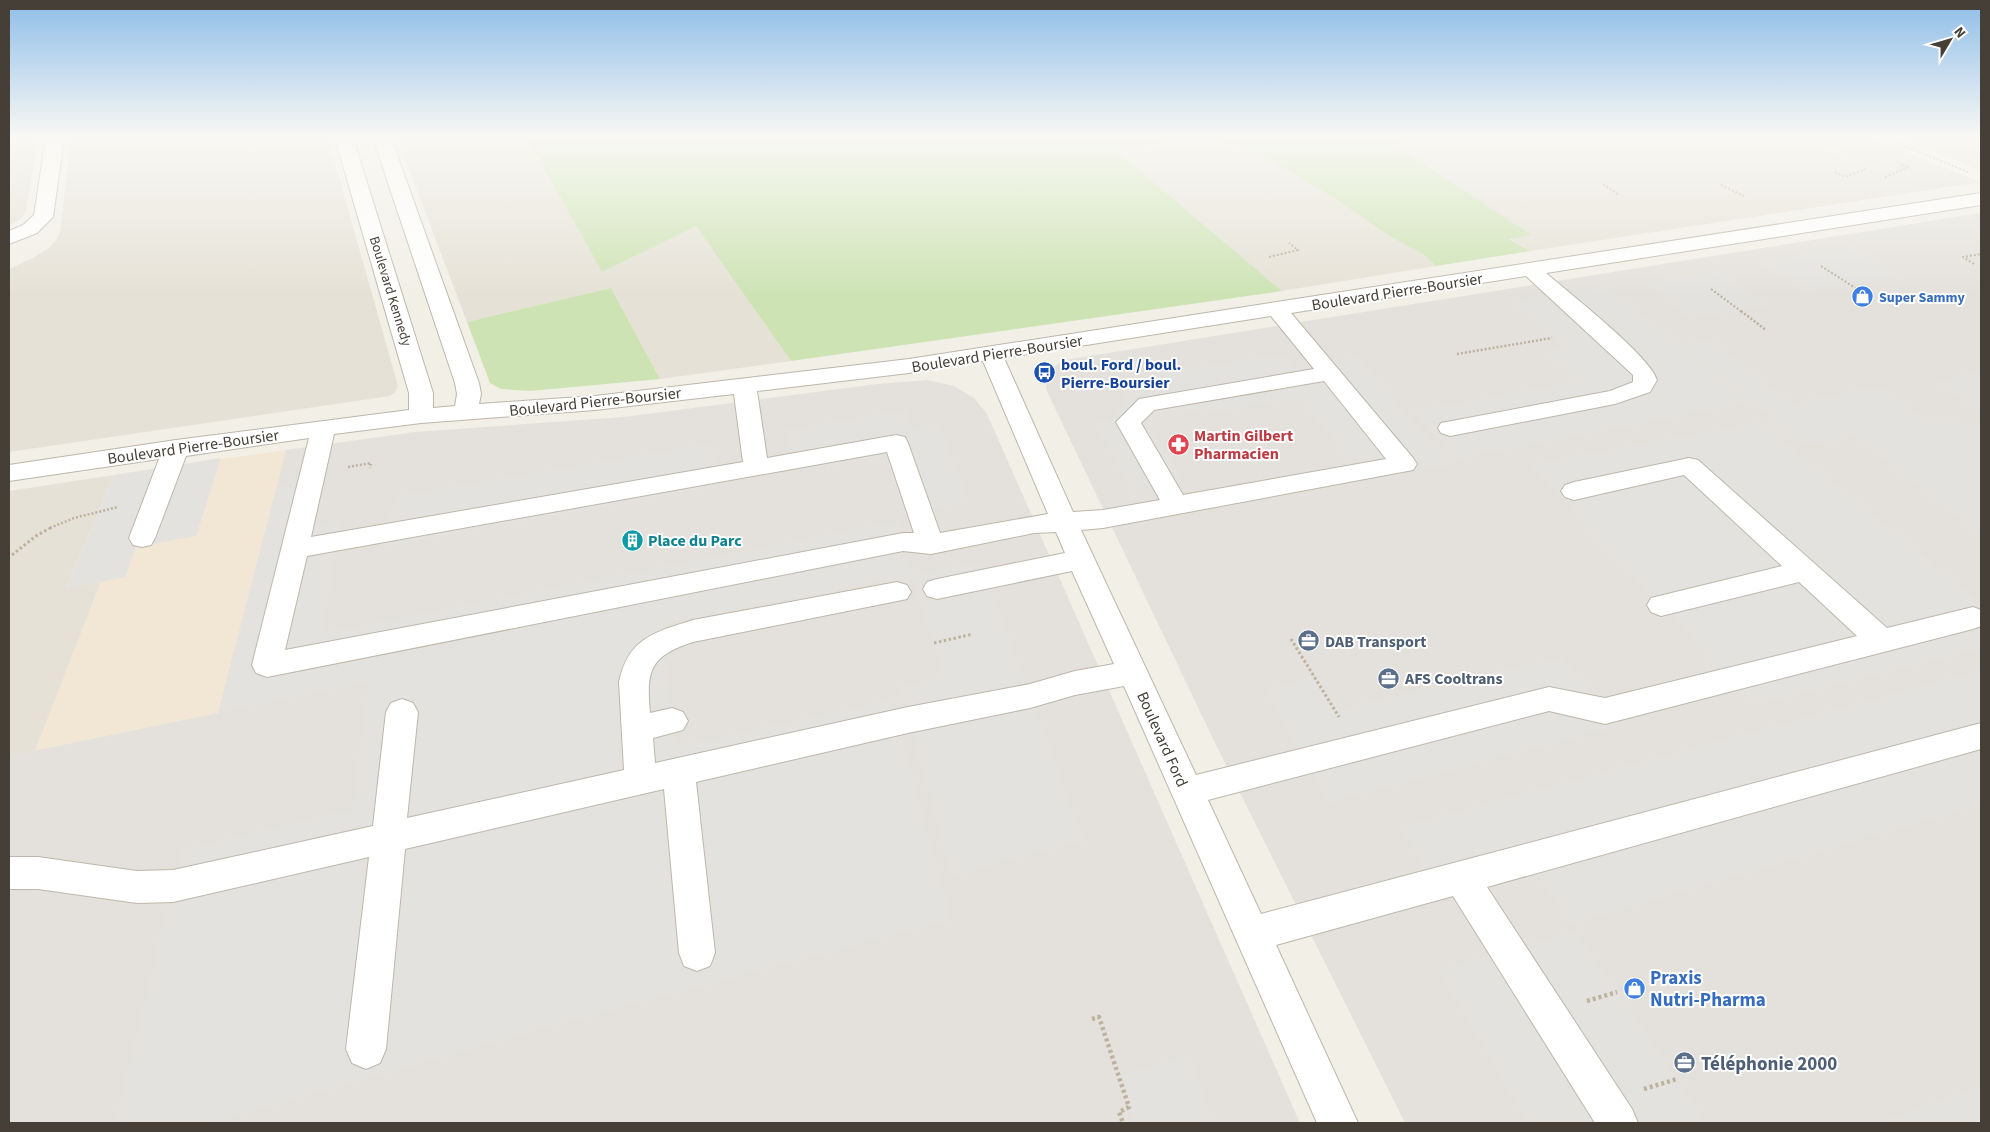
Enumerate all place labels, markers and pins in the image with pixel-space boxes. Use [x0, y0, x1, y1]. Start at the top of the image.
shop icon: Super Sammy [1851, 285, 1875, 309]
place label: Super Sammy [1879, 288, 1966, 308]
place label: boul. Ford / boul. Pierre-Boursier [1061, 354, 1181, 394]
bus stop icon: boul. Ford / boul. Pierre-Boursier [1033, 361, 1057, 385]
place label: Martin Gilbert Pharmacien [1194, 425, 1293, 465]
pharmacy icon: Martin Gilbert Pharmacien [1166, 432, 1190, 456]
building icon: Place du Parc [620, 528, 644, 552]
place label: Place du Parc [648, 530, 742, 552]
office icon: DAB Transport [1297, 629, 1321, 653]
place label: DAB Transport [1325, 631, 1426, 653]
office icon: AFS Cooltrans [1377, 666, 1401, 690]
place label: AFS Cooltrans [1404, 668, 1503, 690]
place label: Praxis Nutri-Pharma [1650, 965, 1766, 1014]
shop icon: Praxis Nutri-Pharma [1622, 976, 1646, 1000]
office icon: Téléphonie 2000 [1673, 1051, 1697, 1075]
place label: Téléphonie 2000 [1701, 1051, 1837, 1078]

